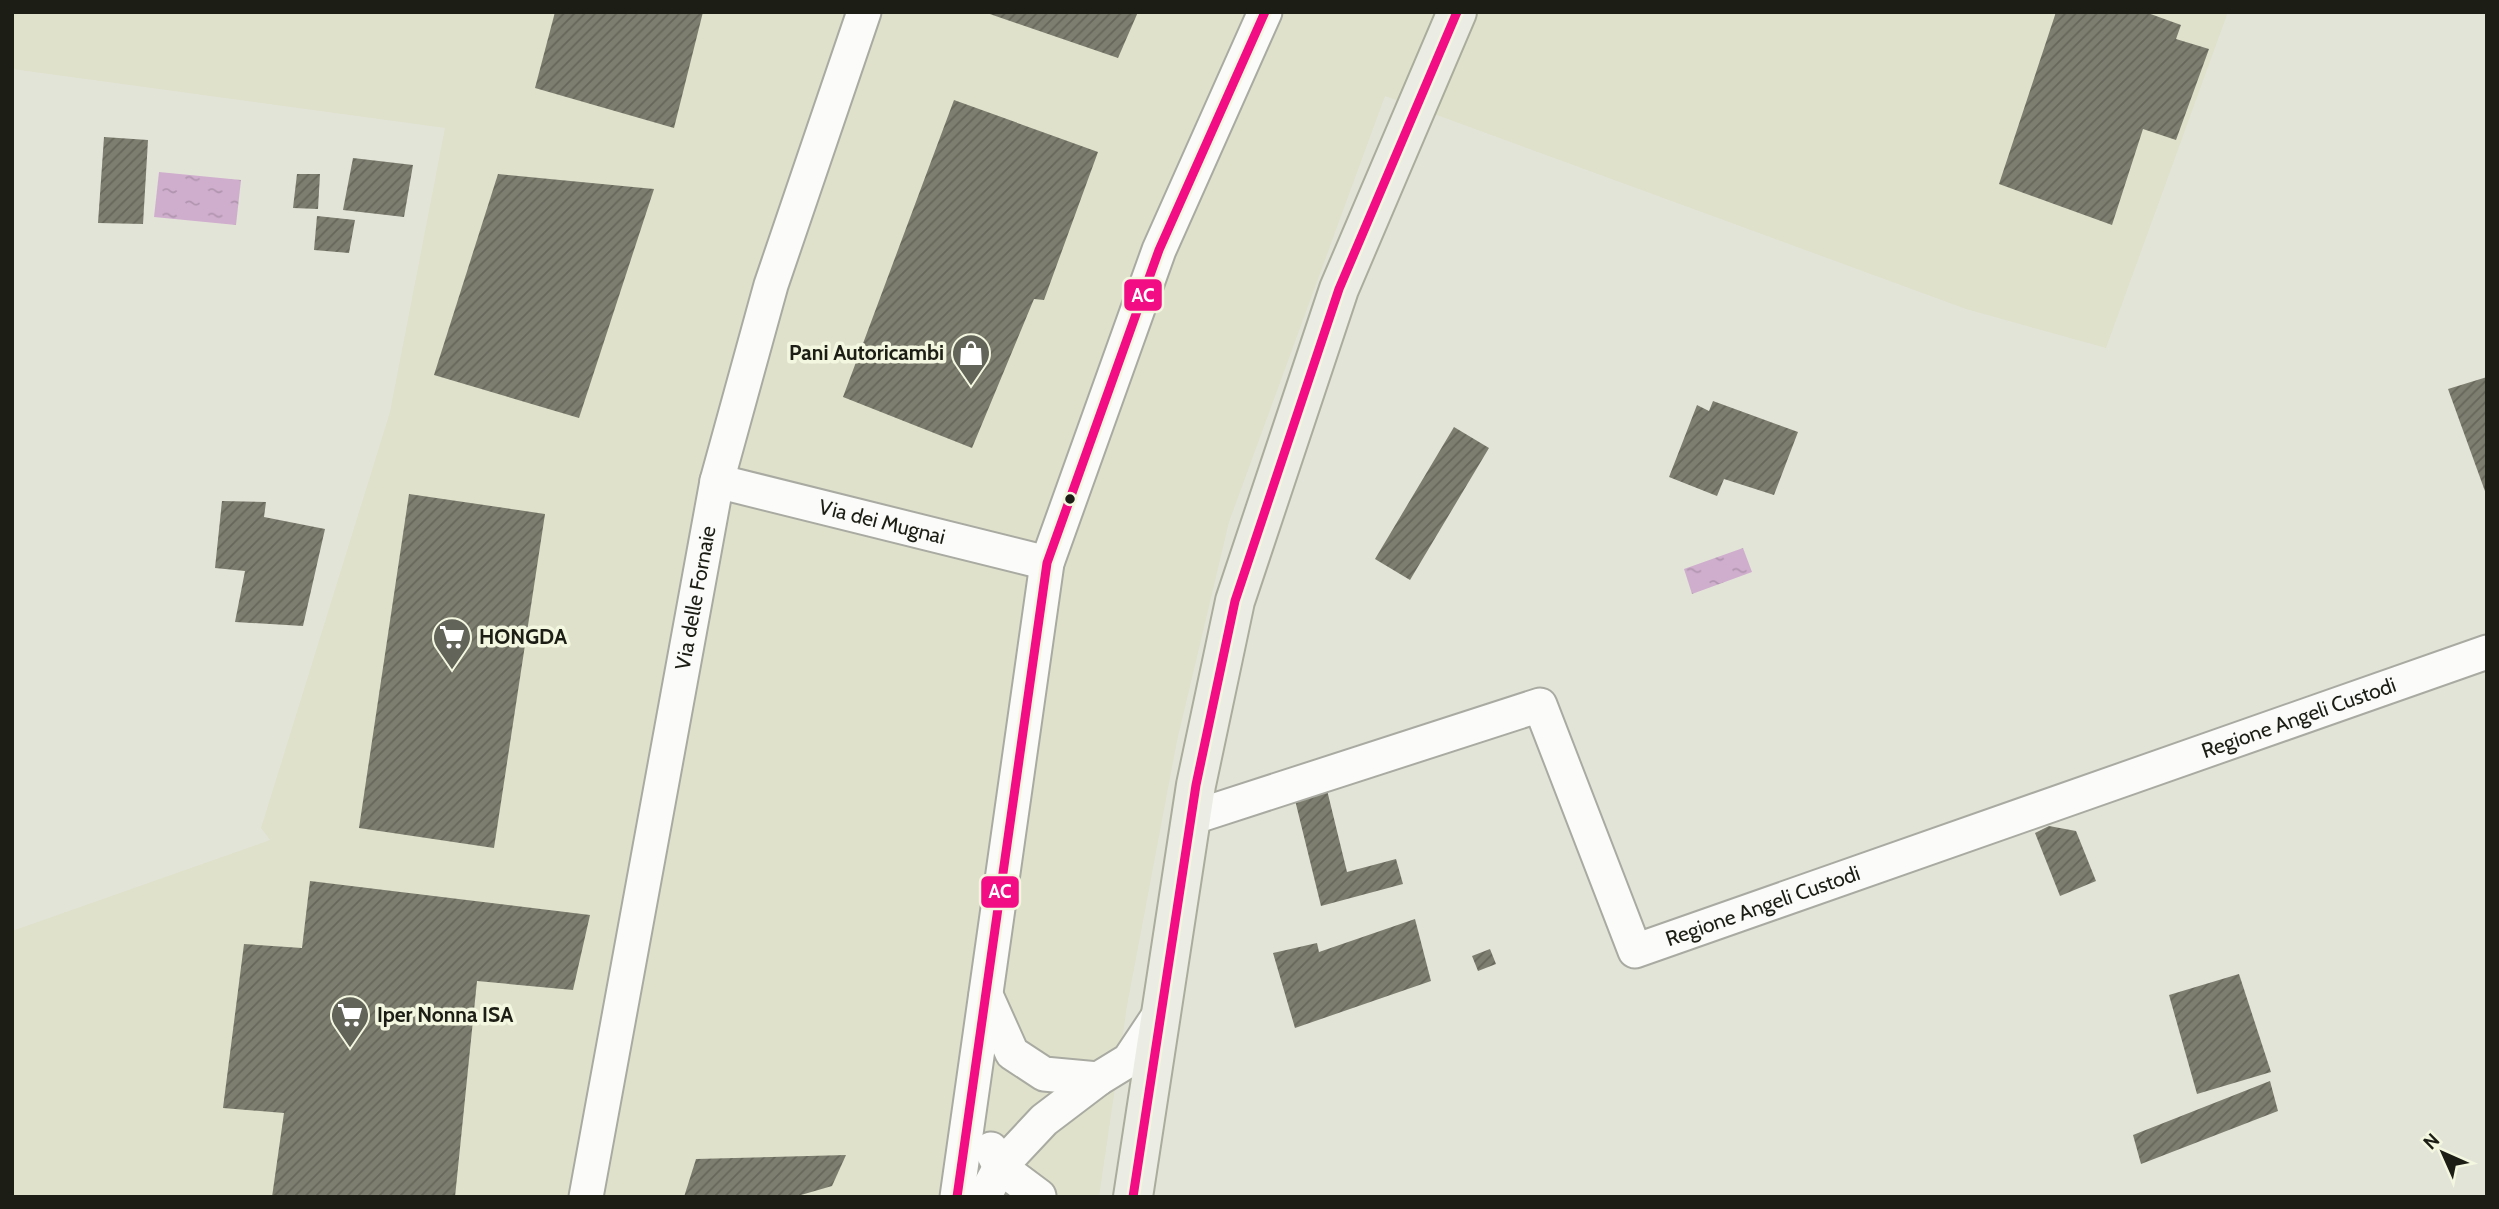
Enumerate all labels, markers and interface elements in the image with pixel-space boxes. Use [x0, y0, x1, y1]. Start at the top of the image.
line badge: AC [1123, 278, 1163, 312]
text: AC [1131, 284, 1155, 307]
shop icon: Pani Autoricambi [950, 332, 992, 387]
place label: Pani Autoricambi [789, 340, 944, 365]
unlabelled marker [1063, 492, 1077, 506]
street label: Via dei Mugnai [816, 494, 948, 549]
street label: Via delle Fornaie [670, 524, 721, 672]
supermarket icon: HONGDA [431, 616, 473, 671]
place label: HONGDA [479, 624, 568, 649]
street label: Regione Angeli Custodi [2198, 672, 2399, 763]
street label: Regione Angeli Custodi [1662, 860, 1863, 951]
line badge: AC [980, 875, 1020, 909]
text: AC [988, 880, 1012, 903]
supermarket icon: Iper Nonna ISA [329, 994, 371, 1049]
place label: Iper Nonna ISA [377, 1002, 514, 1027]
north arrow [2408, 1118, 2478, 1188]
text: N [2418, 1128, 2444, 1154]

